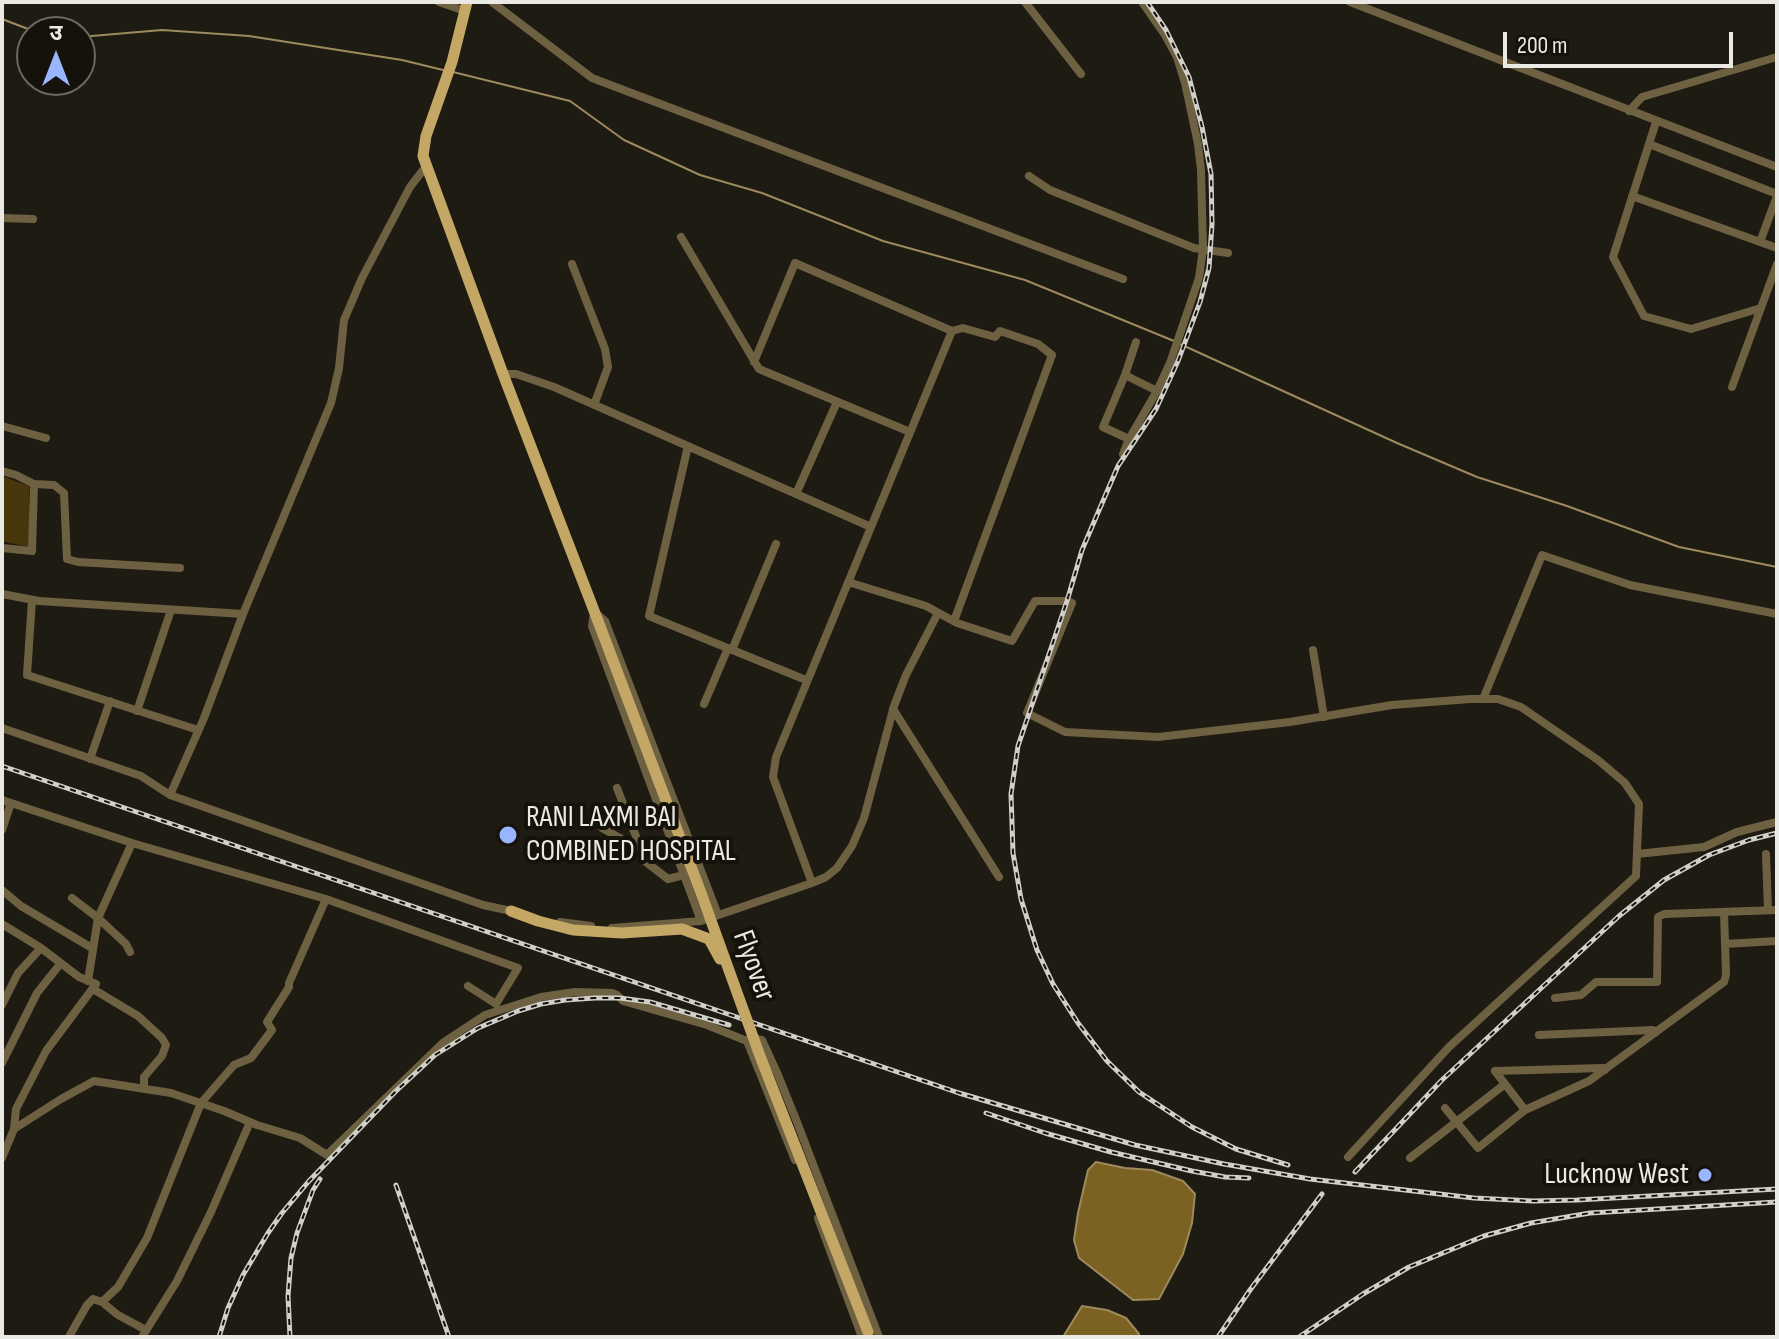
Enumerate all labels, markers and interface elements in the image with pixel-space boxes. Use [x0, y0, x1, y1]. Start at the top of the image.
north arrow [16, 16, 96, 96]
scale bar [1507, 16, 1737, 66]
text: उ [50, 20, 62, 47]
text: 200 m [1517, 31, 1568, 60]
place label: RANI LAXMI BAI COMBINED HOSPITAL [526, 800, 736, 870]
marker: RANI LAXMI BAI COMBINED HOSPITAL [497, 824, 519, 846]
street label: Flyover [724, 926, 782, 1006]
place label: Lucknow West [1544, 1157, 1689, 1193]
marker: Lucknow West [1696, 1166, 1714, 1184]

